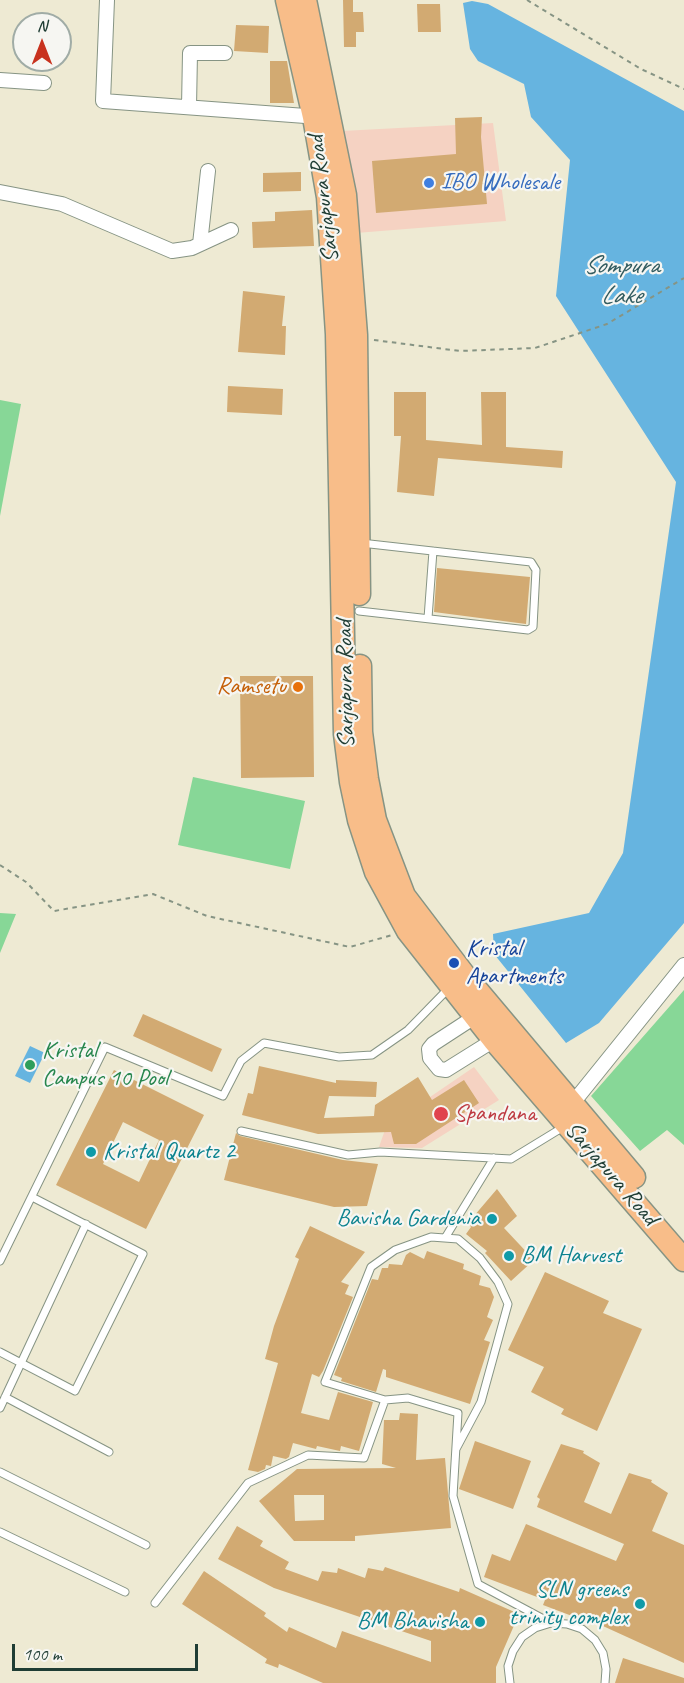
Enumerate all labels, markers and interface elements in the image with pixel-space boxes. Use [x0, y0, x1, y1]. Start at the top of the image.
north arrow [12, 12, 72, 72]
text: N [37, 16, 47, 36]
street label: Sarjapura Road [302, 134, 346, 264]
place label: IBO Wholesale [441, 169, 560, 197]
marker: IBO Wholesale [422, 176, 436, 190]
water label: Sompura Lake [583, 250, 659, 312]
street label: Sarjapura Road [330, 620, 362, 748]
place label: Ramsetu [217, 673, 286, 701]
marker: Ramsetu [291, 680, 305, 694]
place label: Kristal Apartments [466, 935, 562, 991]
marker: Kristal Apartments [447, 956, 461, 970]
place label: Kristal Campus 10 Pool [42, 1037, 168, 1093]
marker: Kristal Campus 10 Pool [23, 1058, 37, 1072]
place label: Spandana [454, 1100, 536, 1128]
marker: Spandana [432, 1105, 450, 1123]
street label: Sarjapura Road [558, 1116, 664, 1232]
place label: Kristal Quartz 2 [103, 1138, 235, 1166]
marker: Kristal Quartz 2 [84, 1145, 98, 1159]
place label: Bavisha Gardenia [337, 1205, 480, 1233]
marker: Bavisha Gardenia [485, 1212, 499, 1226]
place label: BM Harvest [521, 1242, 621, 1270]
marker: BM Harvest [502, 1249, 516, 1263]
place label: SLN greens trinity complex [509, 1576, 628, 1632]
marker: SLN greens trinity complex [633, 1597, 647, 1611]
place label: BM Bhavisha [357, 1608, 468, 1636]
marker: BM Bhavisha [473, 1615, 487, 1629]
scale bar [15, 1632, 201, 1670]
text: 100 m [23, 1643, 62, 1665]

